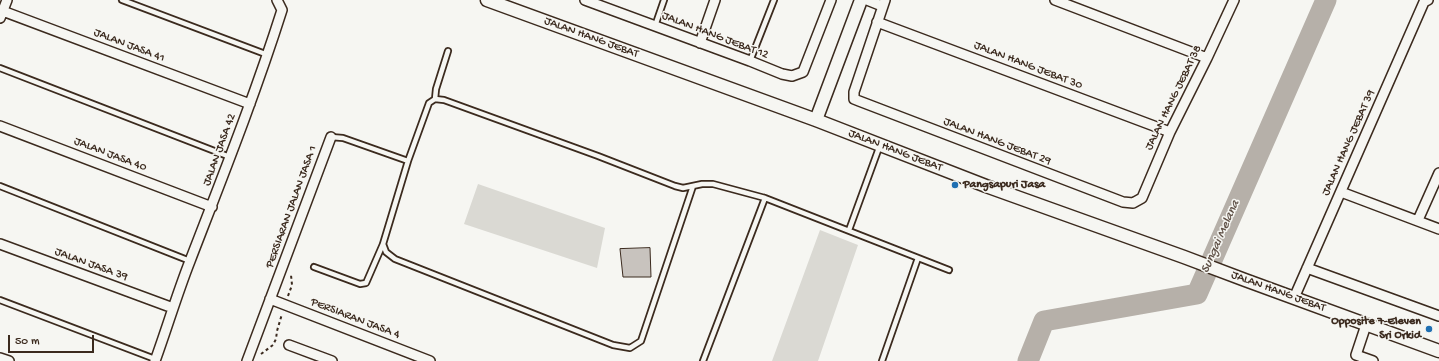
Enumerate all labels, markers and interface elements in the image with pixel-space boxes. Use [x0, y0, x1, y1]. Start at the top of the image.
street label: JALAN HANG JEBAT 12 [660, 9, 770, 63]
street label: JALAN HANG JEBAT [542, 14, 640, 62]
street label: JALAN JASA 41 [91, 26, 167, 66]
street label: JALAN HANG JEBAT 30 [972, 39, 1084, 93]
street label: JALAN HANG JEBAT 38 [1142, 43, 1206, 153]
street label: JALAN HANG JEBAT 39 [1319, 88, 1379, 198]
street label: JALAN JASA 42 [200, 112, 240, 188]
street label: JALAN HANG JEBAT 29 [941, 115, 1053, 169]
street label: JALAN HANG JEBAT [846, 126, 944, 176]
street label: JALAN JASA 40 [71, 134, 149, 176]
street label: PERSIARAN JALAN JASA 1 [263, 144, 321, 270]
place label: Pangsapuri Jasa [963, 178, 1045, 192]
marker: Pangsapuri Jasa [950, 180, 960, 190]
water label: Sungai Melana [1198, 198, 1244, 276]
street label: JALAN JASA 39 [52, 245, 130, 285]
street label: JALAN HANG JEBAT [1229, 268, 1327, 316]
street label: PERSIARAN JASA 4 [308, 295, 402, 343]
place label: Opposite 7-Eleven Sri Orkid [1331, 315, 1421, 343]
marker: Opposite 7-Eleven Sri Orkid [1424, 324, 1434, 334]
scale bar [10, 327, 96, 353]
text: 50 m [15, 335, 40, 349]

